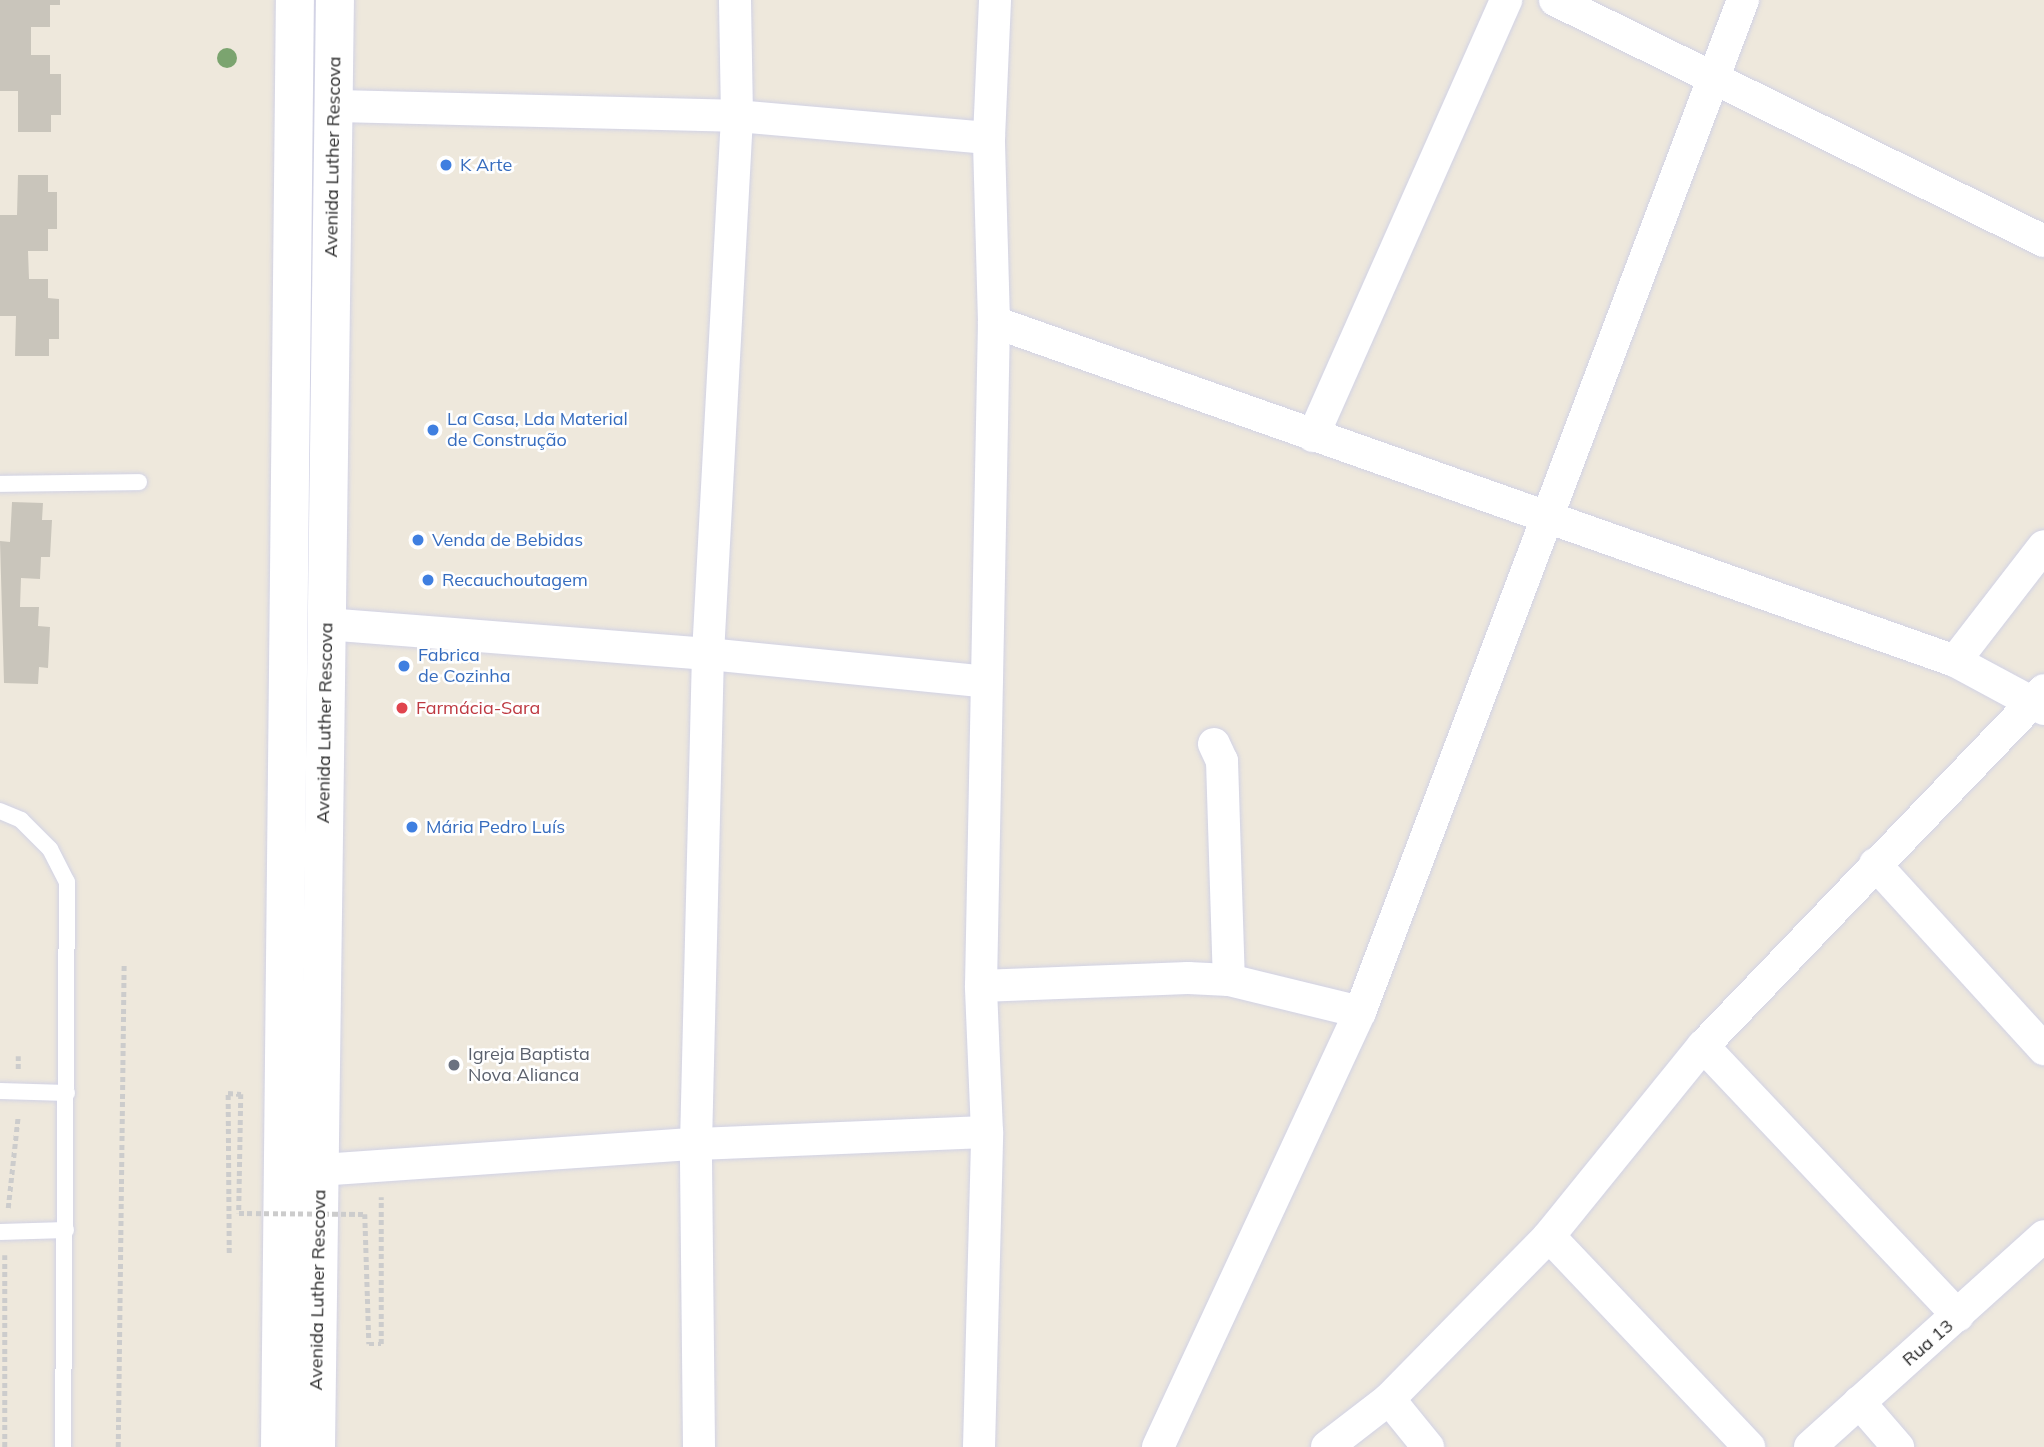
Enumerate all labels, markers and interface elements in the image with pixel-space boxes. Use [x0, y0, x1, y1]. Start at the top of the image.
street label: Avenida Luther Rescova [320, 56, 346, 258]
place label: K Arte [460, 154, 512, 176]
marker: K Arte [438, 157, 454, 173]
place label: La Casa, Lda Material de Construção [447, 409, 628, 452]
marker: La Casa, Lda Material de Construção [425, 422, 441, 438]
place label: Venda de Bebidas [432, 529, 583, 551]
marker: Venda de Bebidas [410, 532, 426, 548]
place label: Recauchoutagem [442, 569, 588, 591]
marker: Recauchoutagem [420, 572, 436, 588]
street label: Avenida Luther Rescova [312, 622, 338, 824]
place label: Fabrica de Cozinha [418, 645, 511, 688]
marker: Fabrica de Cozinha [396, 658, 412, 674]
place label: Farmácia-Sara [416, 697, 540, 719]
marker: Farmácia-Sara [394, 700, 410, 716]
place label: Mária Pedro Luís [426, 816, 565, 838]
marker: Mária Pedro Luís [404, 819, 420, 835]
place label: Igreja Baptista Nova Alianca [468, 1044, 590, 1086]
marker: Igreja Baptista Nova Alianca [446, 1057, 462, 1073]
street label: Avenida Luther Rescova [305, 1189, 331, 1391]
street label: Rua 13 [1898, 1315, 1958, 1371]

